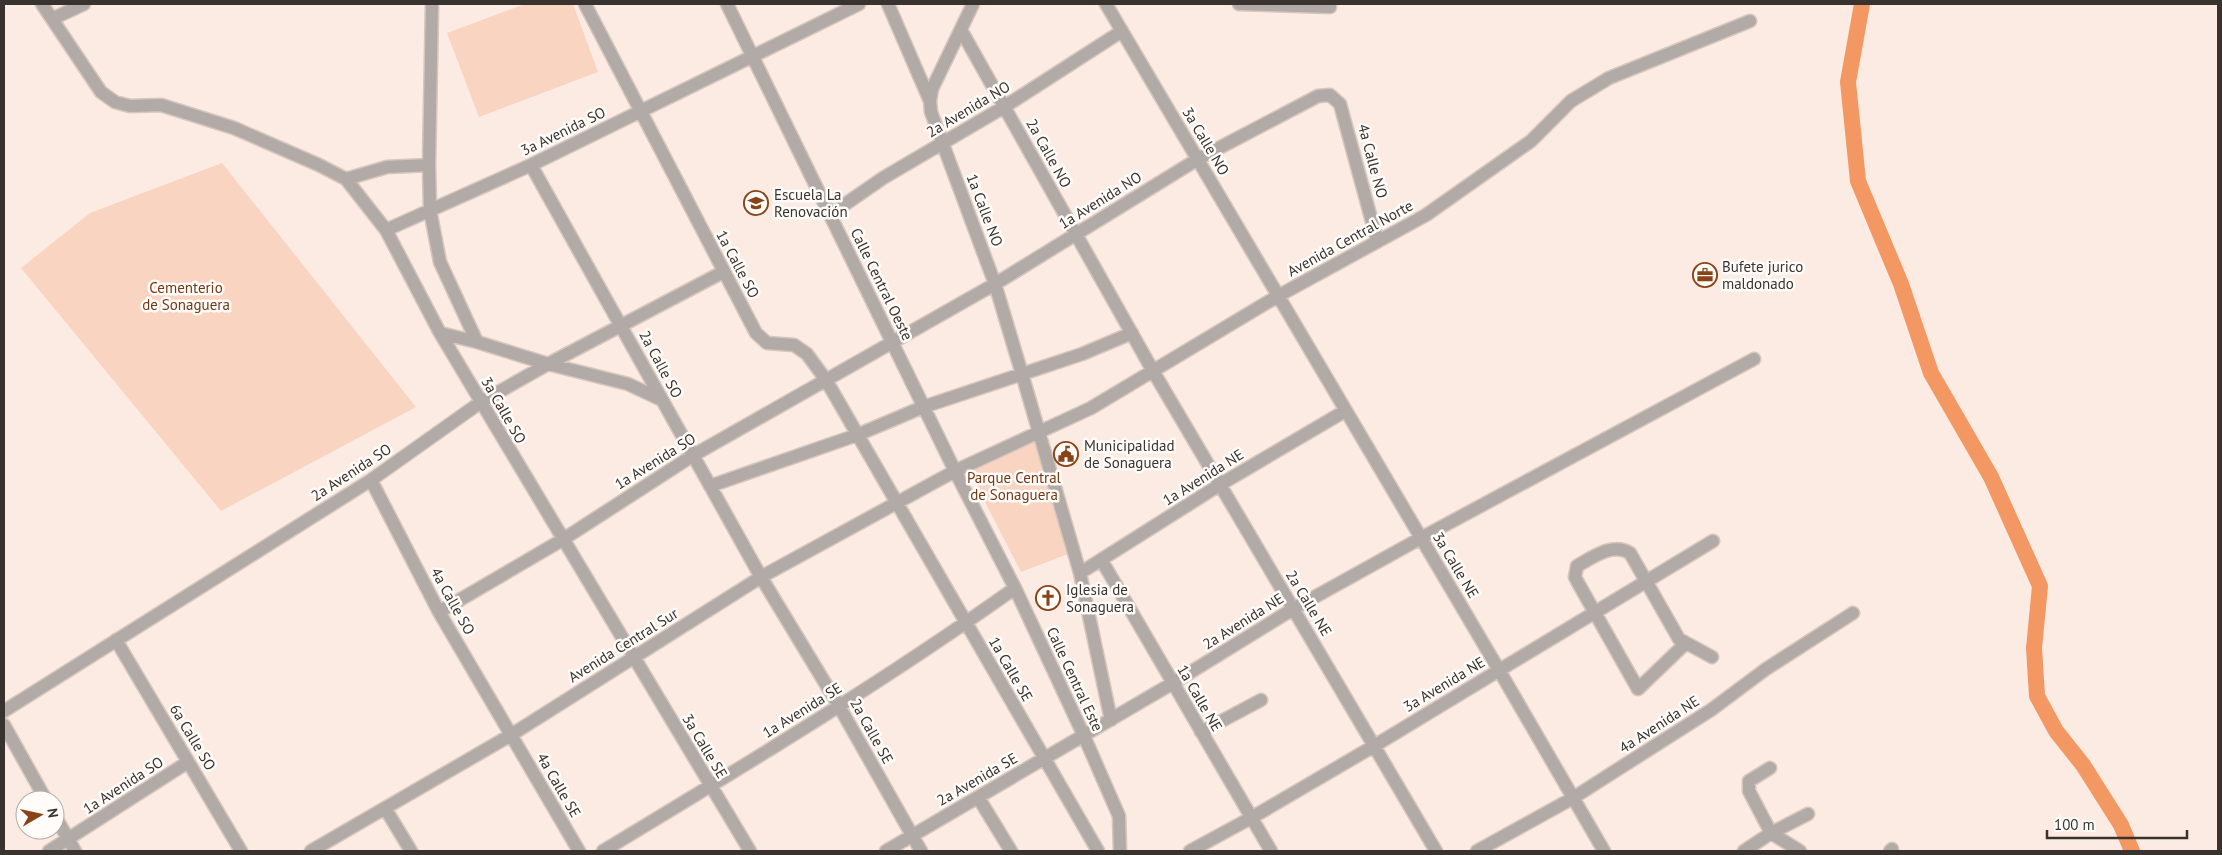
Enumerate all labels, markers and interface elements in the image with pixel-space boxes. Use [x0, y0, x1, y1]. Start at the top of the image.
street label: 2a Avenida NO [923, 77, 1013, 141]
street label: 3a Avenida SO [517, 102, 609, 160]
street label: 3a Calle NO [1178, 103, 1234, 179]
street label: 2a Calle NO [1022, 115, 1076, 191]
street label: 4a Calle NO [1354, 122, 1392, 200]
street label: 1a Avenida NO [1055, 167, 1145, 233]
street label: 1a Calle NO [962, 171, 1008, 249]
place label: Escuela La Renovación [774, 185, 848, 221]
school or university icon: Escuela La Renovación [743, 190, 769, 216]
street label: Avenida Central Norte [1284, 196, 1416, 280]
street label: Calle Central Oeste [847, 225, 917, 343]
street label: 1a Calle SO [712, 227, 764, 301]
place label: Bufete jurico maldonado [1722, 257, 1803, 293]
office icon: Bufete jurico maldonado [1692, 262, 1718, 288]
park label: Cementerio de Sonaguera [142, 278, 230, 314]
street label: 2a Calle SO [635, 327, 687, 401]
street label: 3a Calle SO [477, 373, 531, 447]
street label: 1a Avenida SO [611, 429, 699, 493]
place label: Municipalidad de Sonaguera [1084, 436, 1175, 472]
street label: 2a Avenida SO [307, 439, 395, 505]
public building icon: Municipalidad de Sonaguera [1053, 441, 1079, 467]
street label: 1a Avenida NE [1159, 445, 1247, 509]
park label: Parque Central de Sonaguera [967, 468, 1062, 504]
street label: 3a Calle NE [1429, 528, 1483, 602]
street label: 4a Calle SO [427, 564, 479, 638]
street label: 2a Calle NE [1282, 566, 1336, 640]
place label: Iglesia de Sonaguera [1066, 580, 1134, 616]
church icon: Iglesia de Sonaguera [1035, 585, 1061, 611]
street label: 2a Avenida NE [1199, 589, 1287, 653]
street label: Avenida Central Sur [565, 604, 681, 686]
street label: Calle Central Este [1043, 624, 1107, 734]
street label: 1a Calle SE [985, 633, 1037, 705]
street label: 3a Avenida NE [1400, 652, 1488, 716]
street label: 1a Calle NE [1173, 661, 1227, 735]
street label: 1a Avenida SE [759, 678, 845, 742]
street label: 4a Avenida NE [1615, 691, 1703, 757]
street label: 2a Calle SE [846, 695, 898, 767]
street label: 6a Calle SO [166, 700, 220, 774]
street label: 3a Calle SE [678, 710, 732, 782]
street label: 2a Avenida SE [933, 748, 1021, 810]
street label: 4a Calle SE [533, 749, 585, 821]
street label: 1a Avenida SO [79, 752, 167, 818]
north arrow [15, 790, 65, 840]
text: N [43, 807, 62, 819]
scale bar [2047, 808, 2187, 840]
text: 100 m [2054, 815, 2095, 834]

